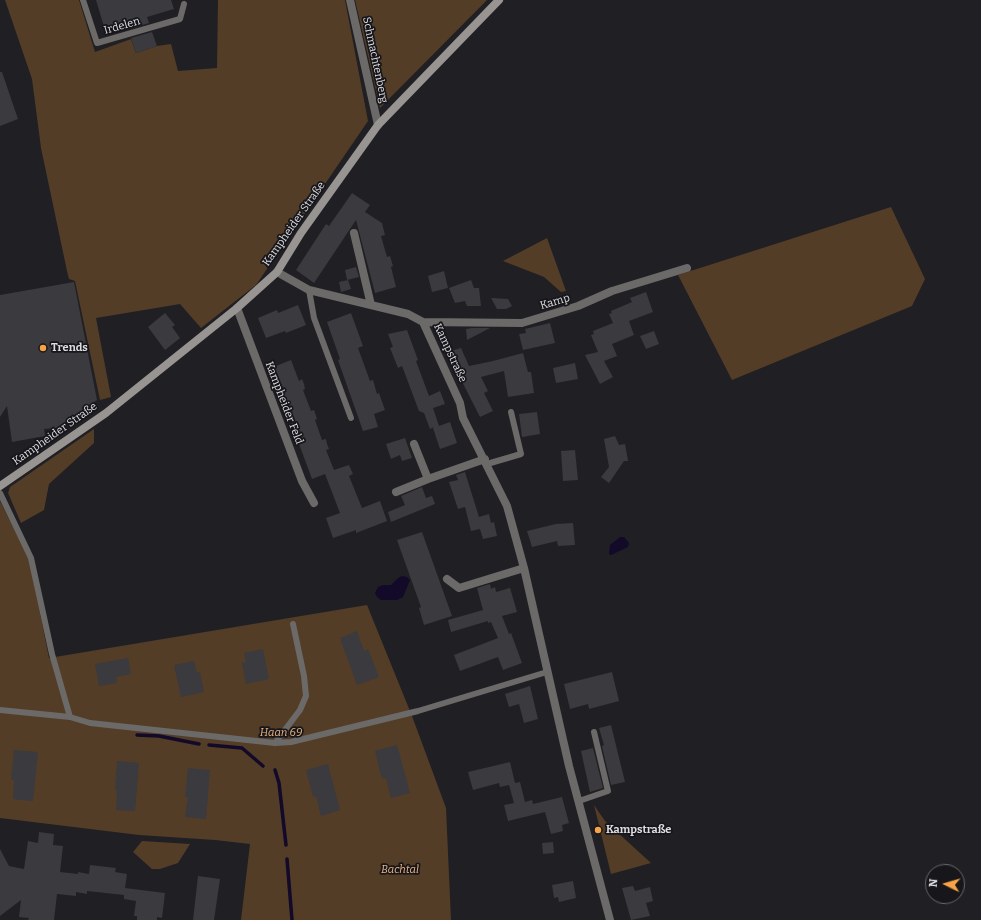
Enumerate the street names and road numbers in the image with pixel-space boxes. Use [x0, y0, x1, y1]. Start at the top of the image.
street label: Irdelen [102, 15, 142, 37]
street label: Schmachtenberg [359, 16, 391, 104]
street label: Kampheider Straße [260, 179, 328, 269]
street label: Kamp [539, 291, 571, 313]
street label: Kampstraße [431, 322, 469, 384]
street label: Kampheider Feld [262, 360, 306, 446]
street label: Kampheider Straße [10, 400, 100, 468]

